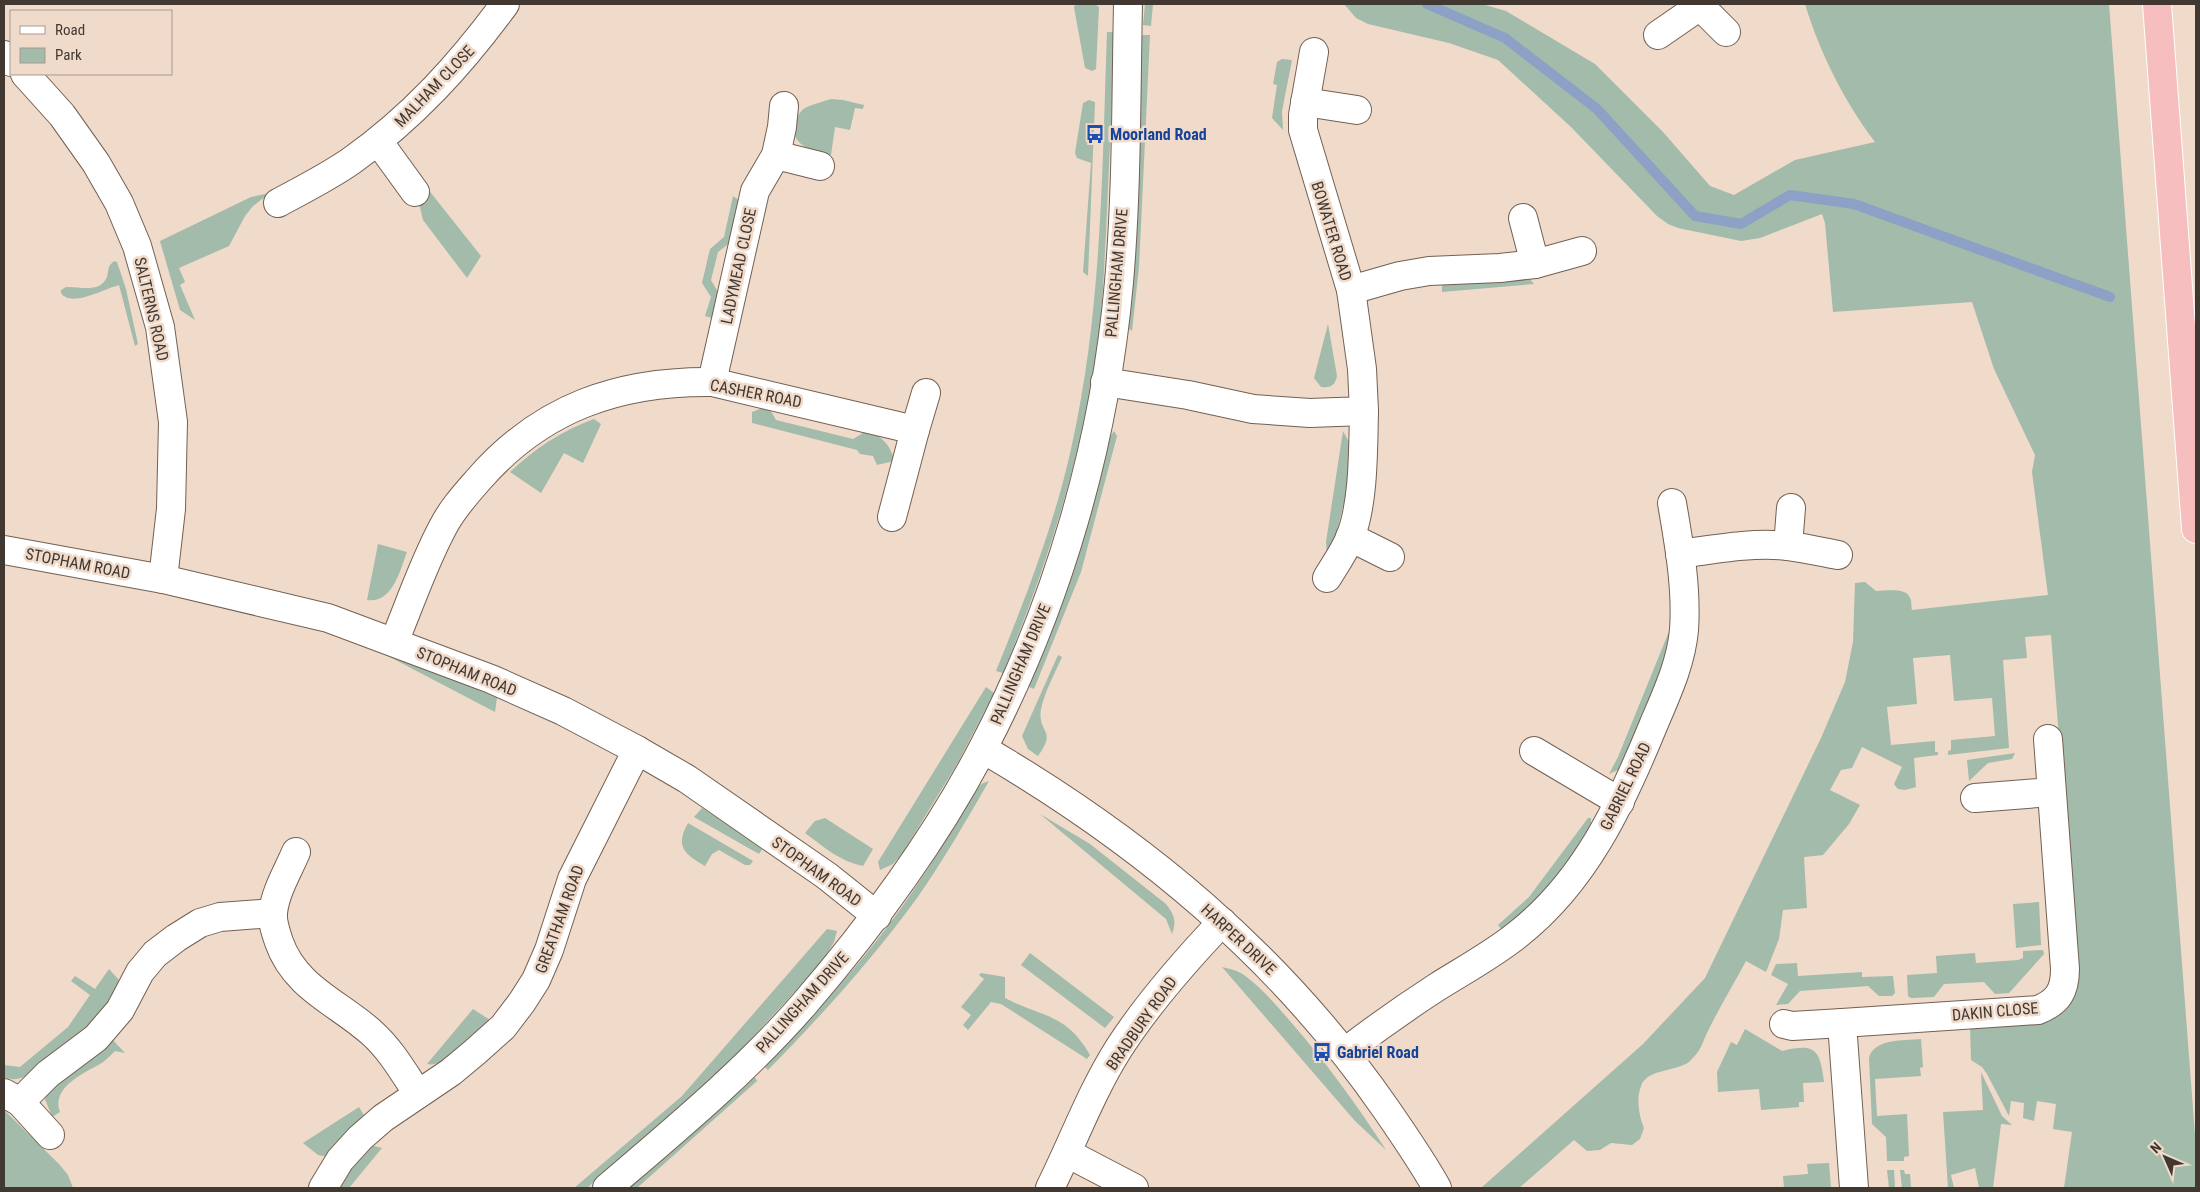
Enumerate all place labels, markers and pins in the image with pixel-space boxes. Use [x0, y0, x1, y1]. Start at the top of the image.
bus stop icon: Moorland Road [1084, 123, 1106, 145]
place label: Moorland Road [1110, 125, 1207, 144]
bus stop icon: Gabriel Road [1311, 1041, 1333, 1063]
place label: Gabriel Road [1337, 1043, 1419, 1062]

